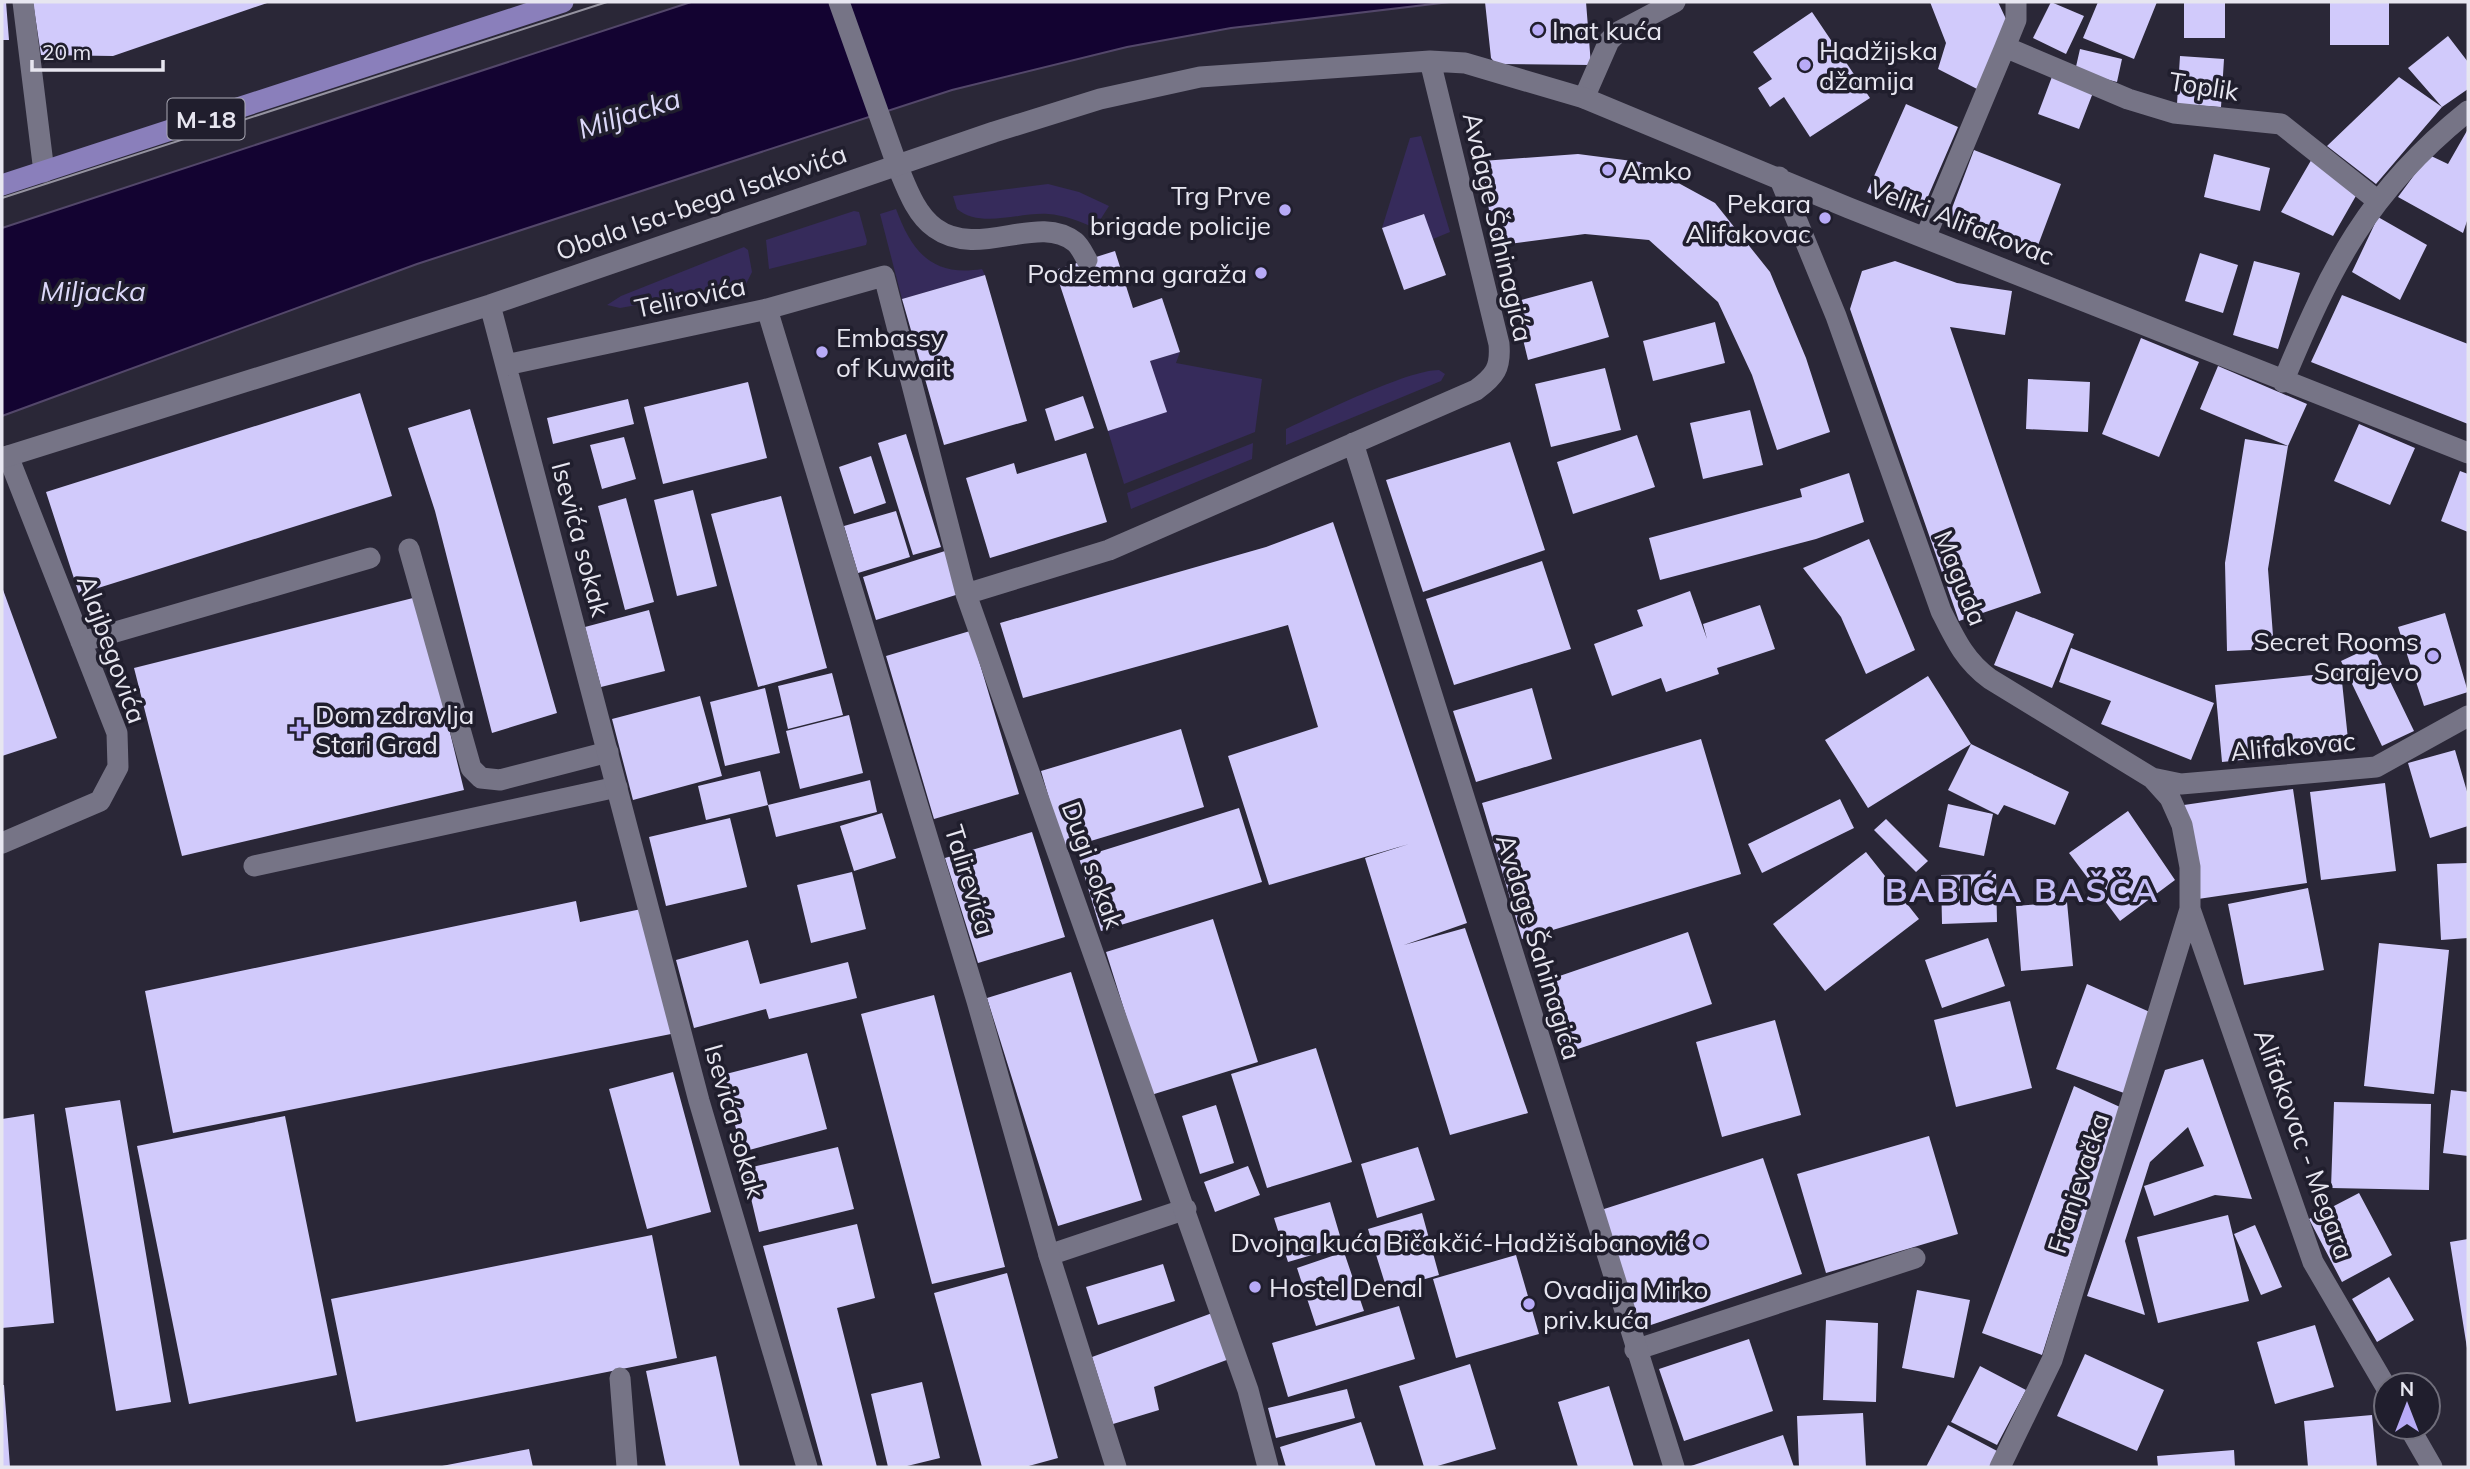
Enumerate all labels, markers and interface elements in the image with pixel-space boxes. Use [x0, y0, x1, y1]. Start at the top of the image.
place label: Inat kuća [1552, 14, 1662, 47]
marker: Inat kuća [1530, 22, 1546, 38]
scale bar [32, 28, 163, 72]
place label: Hadžijska džamija [1819, 34, 1938, 97]
text: 20 m [42, 39, 91, 65]
marker: Hadžijska džamija [1797, 57, 1813, 73]
street label: Toplik [2167, 64, 2242, 108]
water label: Miljacka [573, 80, 685, 146]
road number: M-18 [168, 98, 244, 140]
street label: Avdage Šahinagića [1456, 109, 1540, 345]
street label: Obala Isa-bega Isakovića [551, 137, 851, 267]
place label: Amko [1622, 154, 1692, 187]
marker: Amko [1600, 162, 1616, 178]
street label: Veliki Alifakovac [1865, 172, 2059, 272]
place label: Trg Prve brigade policije [1090, 179, 1271, 242]
place label: Pekara Alifakovac [1686, 187, 1811, 250]
marker: Trg Prve brigade policije [1277, 202, 1293, 218]
marker: Pekara Alifakovac [1817, 210, 1833, 226]
place label: Podzemna garaža [1027, 257, 1247, 290]
marker: Podzemna garaža [1253, 265, 1269, 281]
street label: Telirovića [632, 269, 748, 325]
water label: Miljacka [40, 273, 146, 308]
place label: Embassy of Kuwait [836, 321, 951, 384]
marker: Embassy of Kuwait [814, 344, 830, 360]
street label: Isevića sokak [545, 458, 618, 621]
street label: Maguda [1927, 526, 1995, 630]
street label: Alajbegovića [70, 570, 154, 728]
place label: Secret Rooms Sarajevo [2253, 625, 2419, 688]
marker: Secret Rooms Sarajevo [2425, 648, 2441, 664]
place label: Dom zdravlja Stari Grad [315, 698, 474, 761]
marker: Dom zdravlja Stari Grad [289, 719, 309, 739]
street label: Alifakovac [2229, 724, 2357, 768]
street label: Dugi sokak [1055, 797, 1131, 934]
street label: Talirevića [938, 821, 1002, 939]
street label: Avdage Šahinagića [1489, 830, 1589, 1064]
district label: BABIĆA BAŠČA [1885, 869, 2159, 910]
street label: Alifakovac - Megara [2247, 1024, 2361, 1264]
street label: Isevića sokak [697, 1040, 773, 1202]
street label: Franjevačka [2040, 1109, 2116, 1257]
place label: Dvojna kuća Bičakčić-Hadžišabanović [1230, 1226, 1687, 1259]
marker: Dvojna kuća Bičakčić-Hadžišabanović [1693, 1234, 1709, 1250]
place label: Hostel Denal [1269, 1271, 1423, 1304]
place label: Ovadija Mirko priv.kuća [1543, 1273, 1708, 1336]
marker: Hostel Denal [1247, 1279, 1263, 1295]
marker: Ovadija Mirko priv.kuća [1521, 1296, 1537, 1312]
north arrow [2372, 1371, 2442, 1441]
text: N [2400, 1377, 2414, 1401]

